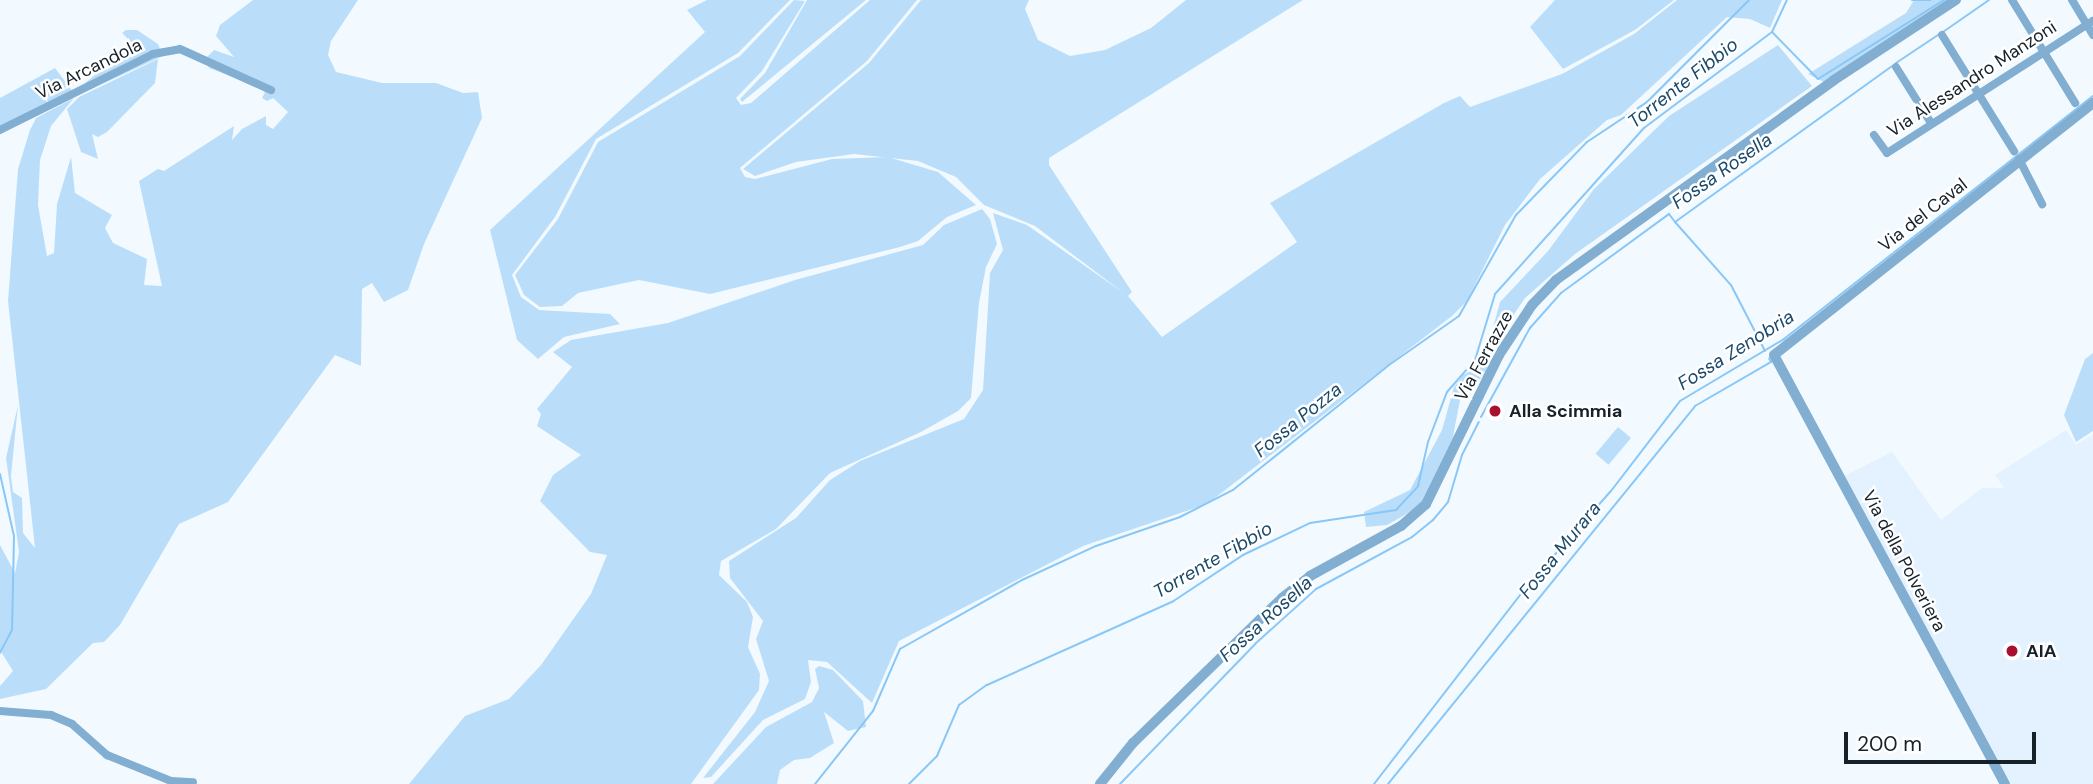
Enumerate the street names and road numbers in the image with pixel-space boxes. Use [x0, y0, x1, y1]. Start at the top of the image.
street label: Via Alessandro Manzoni [1883, 16, 2061, 142]
street label: Via Arcandola [32, 34, 146, 104]
street label: Via del Caval [1874, 174, 1972, 256]
street label: Via Ferrazze [1450, 307, 1518, 405]
street label: Via della Polveriera [1858, 487, 1950, 635]

